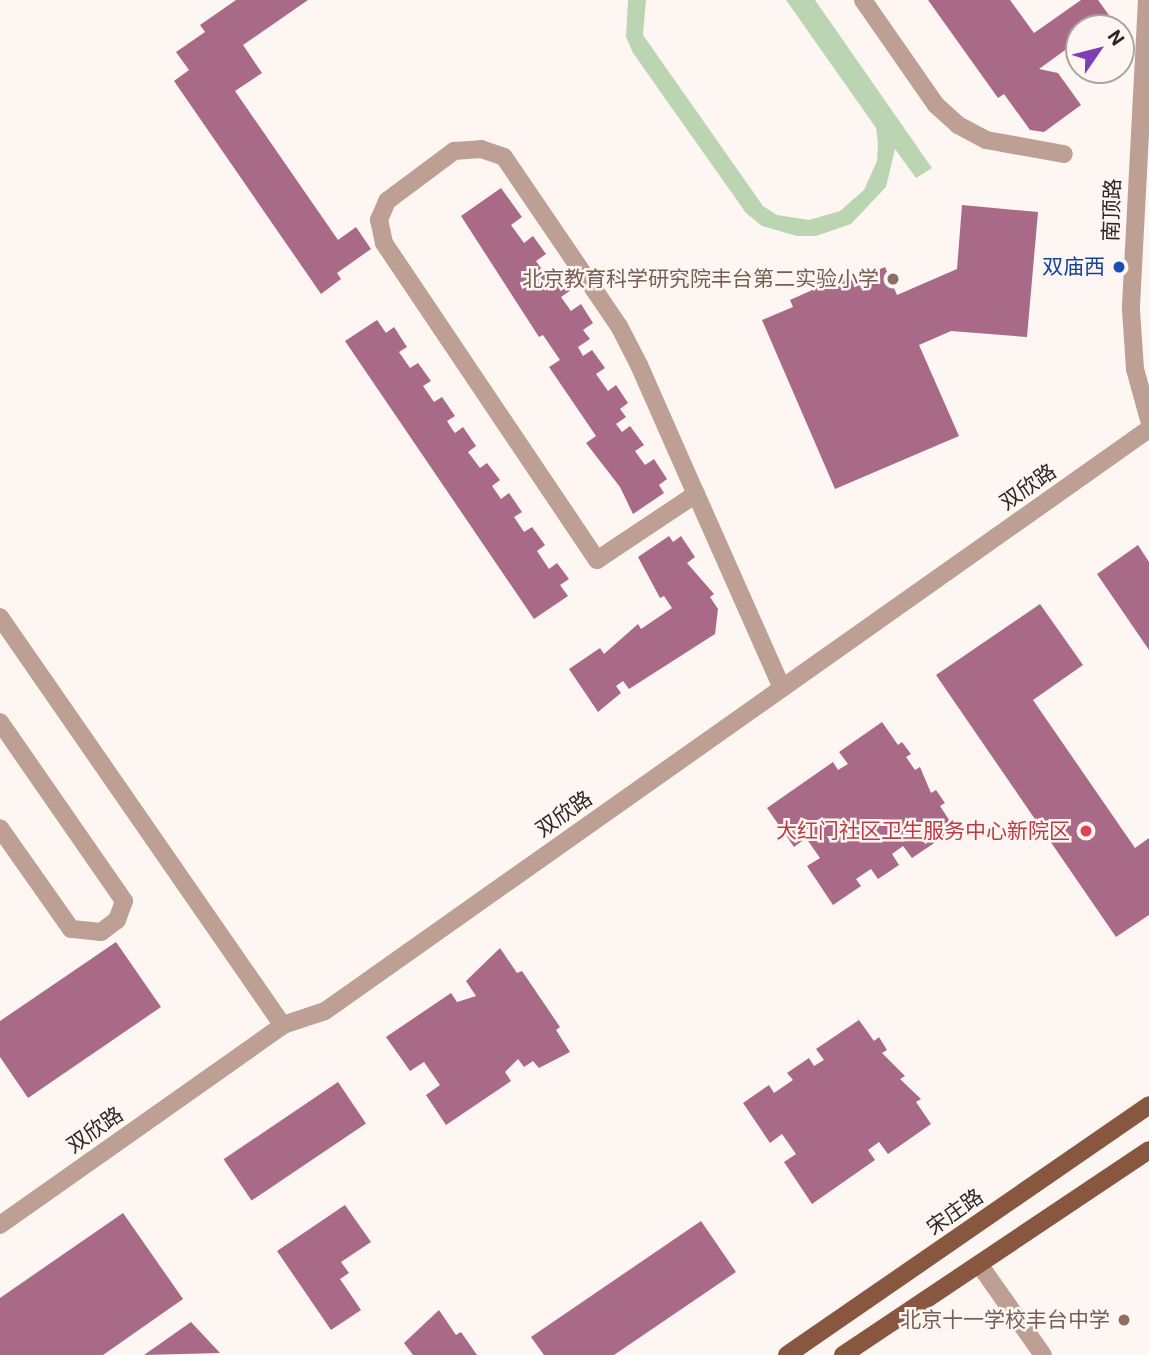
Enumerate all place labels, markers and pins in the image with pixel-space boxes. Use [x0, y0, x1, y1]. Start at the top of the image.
place label: 双庙西 [1042, 254, 1105, 280]
marker: 双庙西 [1111, 259, 1127, 275]
place label: 北京教育科学研究院丰台第二实验小学 [522, 266, 879, 292]
marker: 北京教育科学研究院丰台第二实验小学 [885, 271, 901, 287]
place label: 大红门社区卫生服务中心新院区 [776, 818, 1070, 844]
marker: 大红门社区卫生服务中心新院区 [1076, 821, 1096, 841]
place label: 北京十一学校丰台中学 [900, 1307, 1110, 1333]
marker: 北京十一学校丰台中学 [1116, 1312, 1132, 1328]

